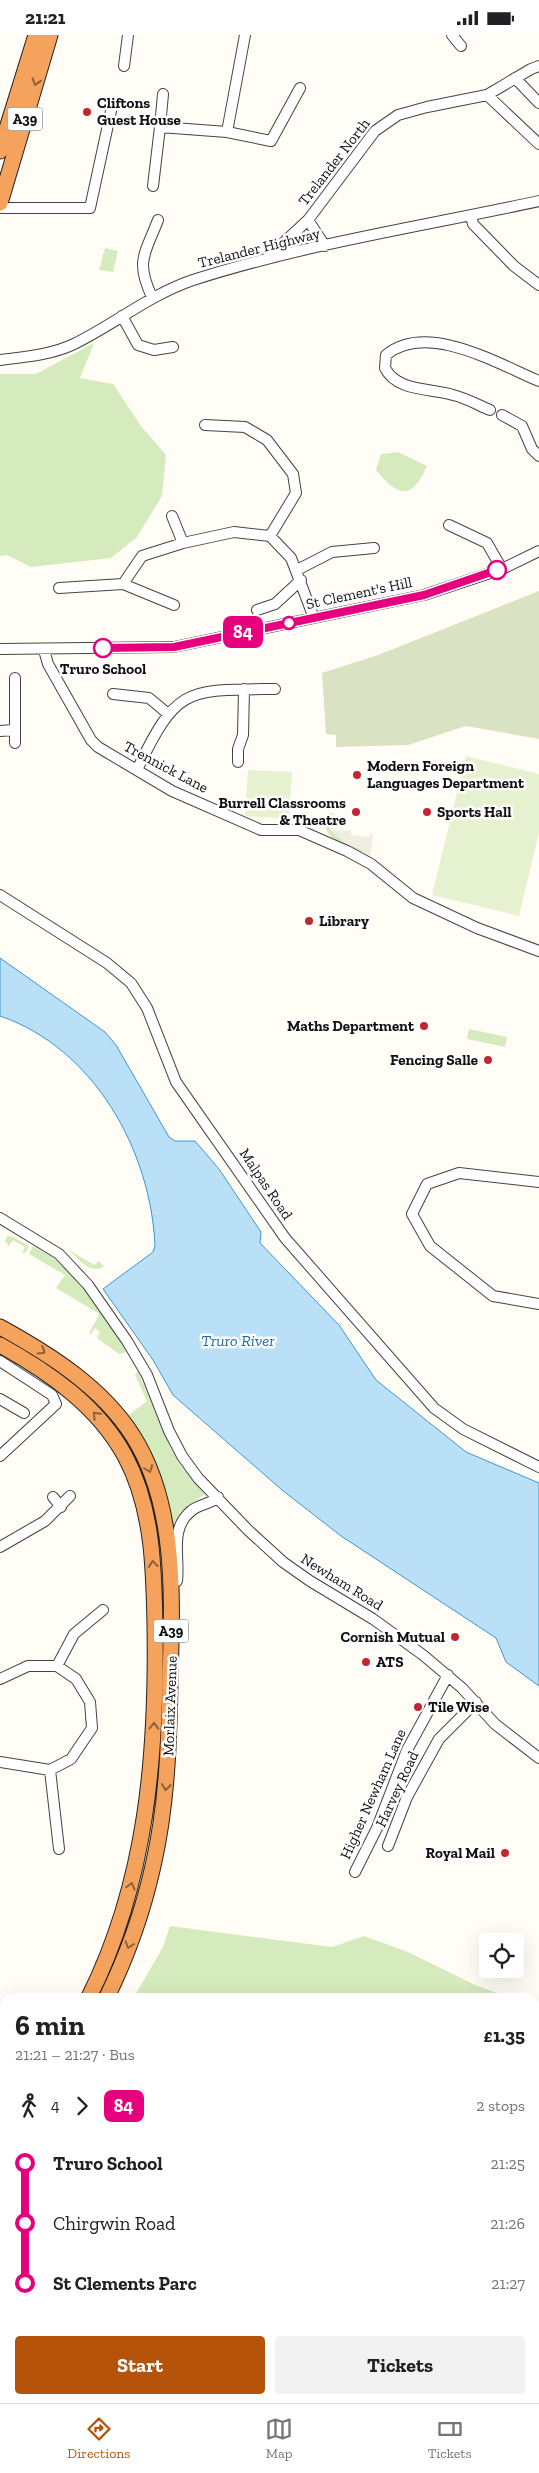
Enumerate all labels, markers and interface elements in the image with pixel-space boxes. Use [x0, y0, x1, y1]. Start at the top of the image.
text: 21:21 [25, 6, 65, 29]
one-way arrow [32, 77, 42, 85]
place label: Cliftons Guest House [97, 94, 181, 129]
marker: Cliftons Guest House [81, 106, 93, 118]
road number: A39 [8, 107, 42, 131]
street label: Trelander North [294, 114, 374, 209]
street label: Trelander Highway [196, 224, 322, 272]
unlabelled marker [487, 560, 507, 580]
street label: St Clement's Hill [304, 573, 414, 613]
line badge: 84 [220, 616, 266, 648]
unlabelled marker [282, 616, 296, 630]
text: 84 [233, 621, 253, 643]
marker: Truro School [93, 638, 113, 658]
place label: Truro School [60, 660, 146, 678]
street label: Trennick Lane [121, 737, 211, 797]
place label: Modern Foreign Languages Department [367, 757, 525, 792]
marker: Modern Foreign Languages Department [351, 769, 363, 781]
place label: Burrell Classrooms & Theatre [218, 794, 346, 829]
place label: Sports Hall [437, 803, 511, 821]
marker: Burrell Classrooms & Theatre [350, 806, 362, 818]
marker: Sports Hall [421, 806, 433, 818]
place label: Library [319, 912, 369, 930]
marker: Library [303, 915, 315, 927]
place label: Maths Department [287, 1017, 415, 1035]
marker: Maths Department [418, 1020, 430, 1032]
place label: Fencing Salle [390, 1051, 478, 1069]
marker: Fencing Salle [482, 1054, 494, 1066]
street label: Malpas Road [236, 1145, 297, 1224]
water label: Truro River [201, 1331, 275, 1350]
one-way arrow [37, 1345, 46, 1355]
one-way arrow [93, 1412, 102, 1421]
one-way arrow [144, 1465, 154, 1473]
street label: Newham Road [298, 1550, 387, 1615]
one-way arrow [148, 1559, 159, 1567]
road number: A39 [154, 1619, 188, 1643]
place label: Cornish Mutual [340, 1628, 445, 1646]
marker: Cornish Mutual [449, 1631, 461, 1643]
place label: ATS [376, 1653, 403, 1671]
street label: Morlaix Avenue [159, 1656, 181, 1756]
marker: ATS [360, 1656, 372, 1668]
place label: Tile Wise [428, 1698, 489, 1716]
marker: Tile Wise [412, 1701, 424, 1713]
one-way arrow [149, 1722, 159, 1730]
street label: Higher Newham Lane [336, 1726, 410, 1862]
street label: Harvey Road [372, 1747, 423, 1830]
one-way arrow [161, 1783, 172, 1791]
place label: Royal Mail [426, 1844, 495, 1862]
marker: Royal Mail [499, 1847, 511, 1859]
one-way arrow [125, 1883, 135, 1891]
map controls [479, 1933, 524, 1978]
button: locate [479, 1933, 524, 1978]
one-way arrow [125, 1940, 135, 1948]
text: 6 min [15, 2009, 85, 2042]
text: £1.35 [484, 2024, 525, 2047]
text: 21:21 – 21:27 · Bus [15, 2045, 135, 2064]
icon: walk [15, 2092, 43, 2120]
icon: forward [68, 2092, 96, 2120]
text: 84 [114, 2095, 134, 2117]
text: 4 [51, 2096, 60, 2115]
text: 2 stops [476, 2096, 525, 2115]
text: Truro School [53, 2152, 163, 2175]
text: 21:25 [491, 2154, 525, 2173]
text: Chirgwin Road [53, 2212, 176, 2235]
text: 21:26 [490, 2214, 525, 2233]
text: St Clements Parc [53, 2272, 197, 2295]
text: 21:27 [491, 2274, 525, 2293]
button: Start [15, 2336, 265, 2394]
button: Tickets [275, 2336, 525, 2394]
tab: Directions [67, 2415, 130, 2462]
tab: Map [265, 2415, 293, 2462]
tab: Tickets [428, 2415, 472, 2462]

